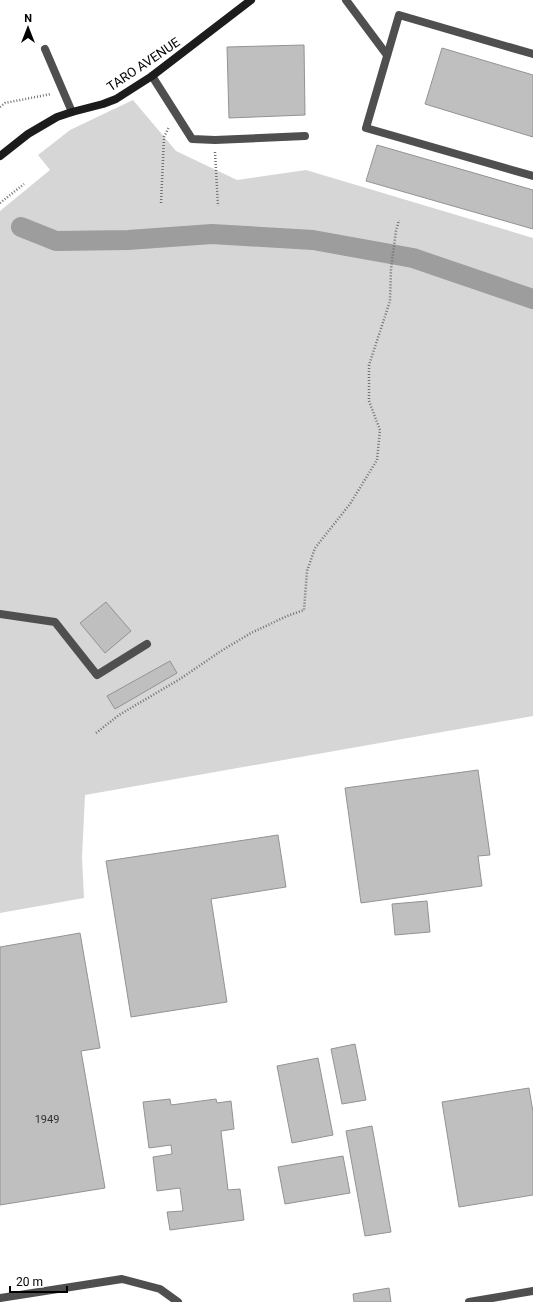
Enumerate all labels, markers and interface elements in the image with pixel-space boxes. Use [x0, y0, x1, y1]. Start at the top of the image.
north arrow [8, 8, 48, 48]
text: N [24, 12, 32, 25]
street label: TARO AVENUE [104, 35, 183, 94]
house number: 1949 [35, 1113, 59, 1126]
scale bar [10, 1268, 67, 1294]
text: 20 m [16, 1275, 43, 1289]

